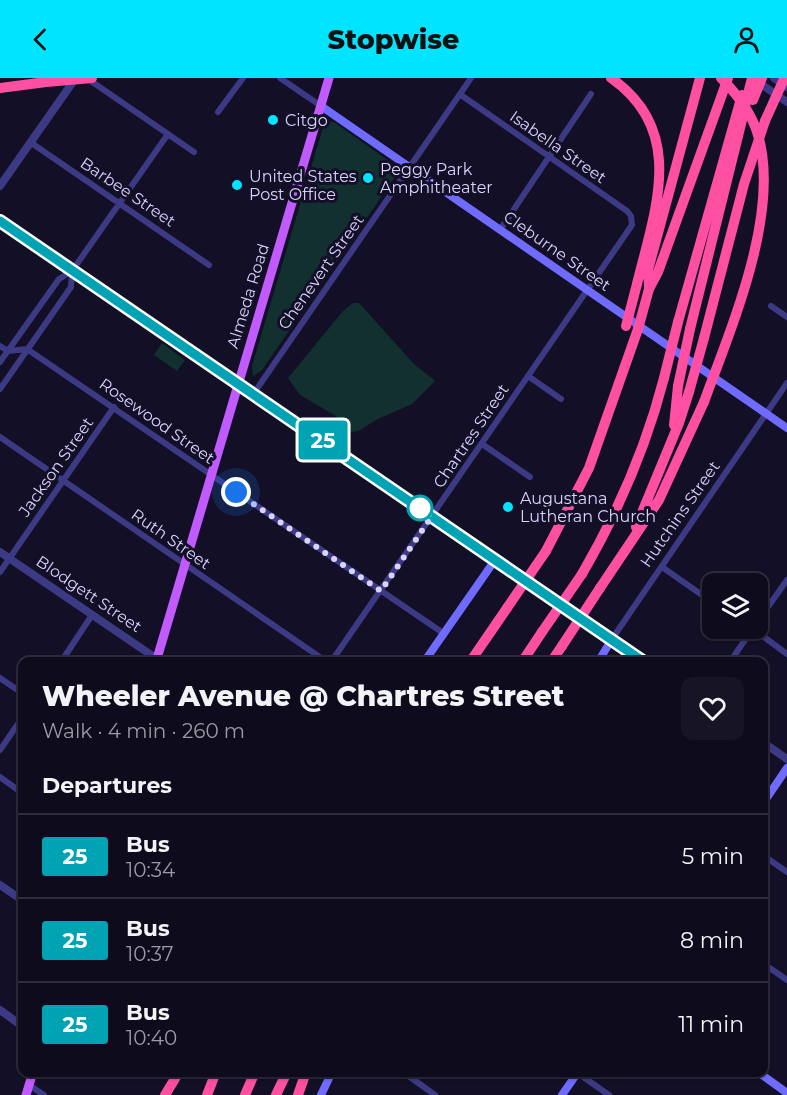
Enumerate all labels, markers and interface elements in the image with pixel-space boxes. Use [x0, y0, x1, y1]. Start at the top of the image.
icon: back [24, 23, 57, 56]
text: Stopwise [328, 23, 459, 56]
icon: person [730, 23, 763, 56]
street label: Isabella Street [506, 107, 610, 188]
place label: Citgo [285, 111, 328, 130]
marker: Citgo [266, 113, 280, 127]
street label: Barbee Street [77, 153, 180, 231]
place label: Peggy Park Amphitheater [380, 160, 493, 197]
place label: United States Post Office [249, 167, 357, 204]
marker: Peggy Park Amphitheater [361, 171, 375, 185]
marker: United States Post Office [230, 178, 244, 192]
street label: Cleburne Street [500, 207, 615, 295]
street label: Chenevert Street [274, 210, 368, 333]
street label: Almeda Road [223, 241, 273, 351]
street label: Rosewood Street [96, 374, 219, 468]
street label: Chartres Street [429, 380, 513, 491]
street label: Jackson Street [14, 413, 98, 521]
line badge: 25 [296, 420, 350, 460]
text: 25 [311, 428, 335, 453]
street label: Hutchins Street [636, 457, 724, 571]
your location [221, 477, 251, 507]
place label: Augustana Lutheran Church [520, 489, 656, 526]
unlabelled marker [407, 495, 433, 521]
marker: Augustana Lutheran Church [501, 500, 515, 514]
street label: Ruth Street [128, 505, 215, 574]
street label: Blodgett Street [33, 552, 146, 637]
map controls [702, 573, 768, 639]
button: layers [702, 573, 768, 639]
button: heart [681, 677, 744, 740]
text: Wheeler Avenue @ Chartres Street [42, 679, 564, 713]
text: Walk · 4 min · 260 m [42, 719, 245, 743]
text: Departures [42, 772, 172, 799]
text: Bus [126, 831, 170, 858]
text: 5 min [682, 843, 744, 870]
text: 25 [63, 844, 87, 869]
text: 10:34 [126, 858, 175, 882]
text: Bus [126, 915, 170, 942]
text: 8 min [680, 927, 744, 954]
text: 25 [63, 928, 87, 953]
text: 10:37 [126, 942, 174, 966]
text: Bus [126, 999, 170, 1026]
text: 11 min [678, 1011, 744, 1038]
text: 25 [63, 1012, 87, 1037]
text: 10:40 [126, 1026, 177, 1050]

